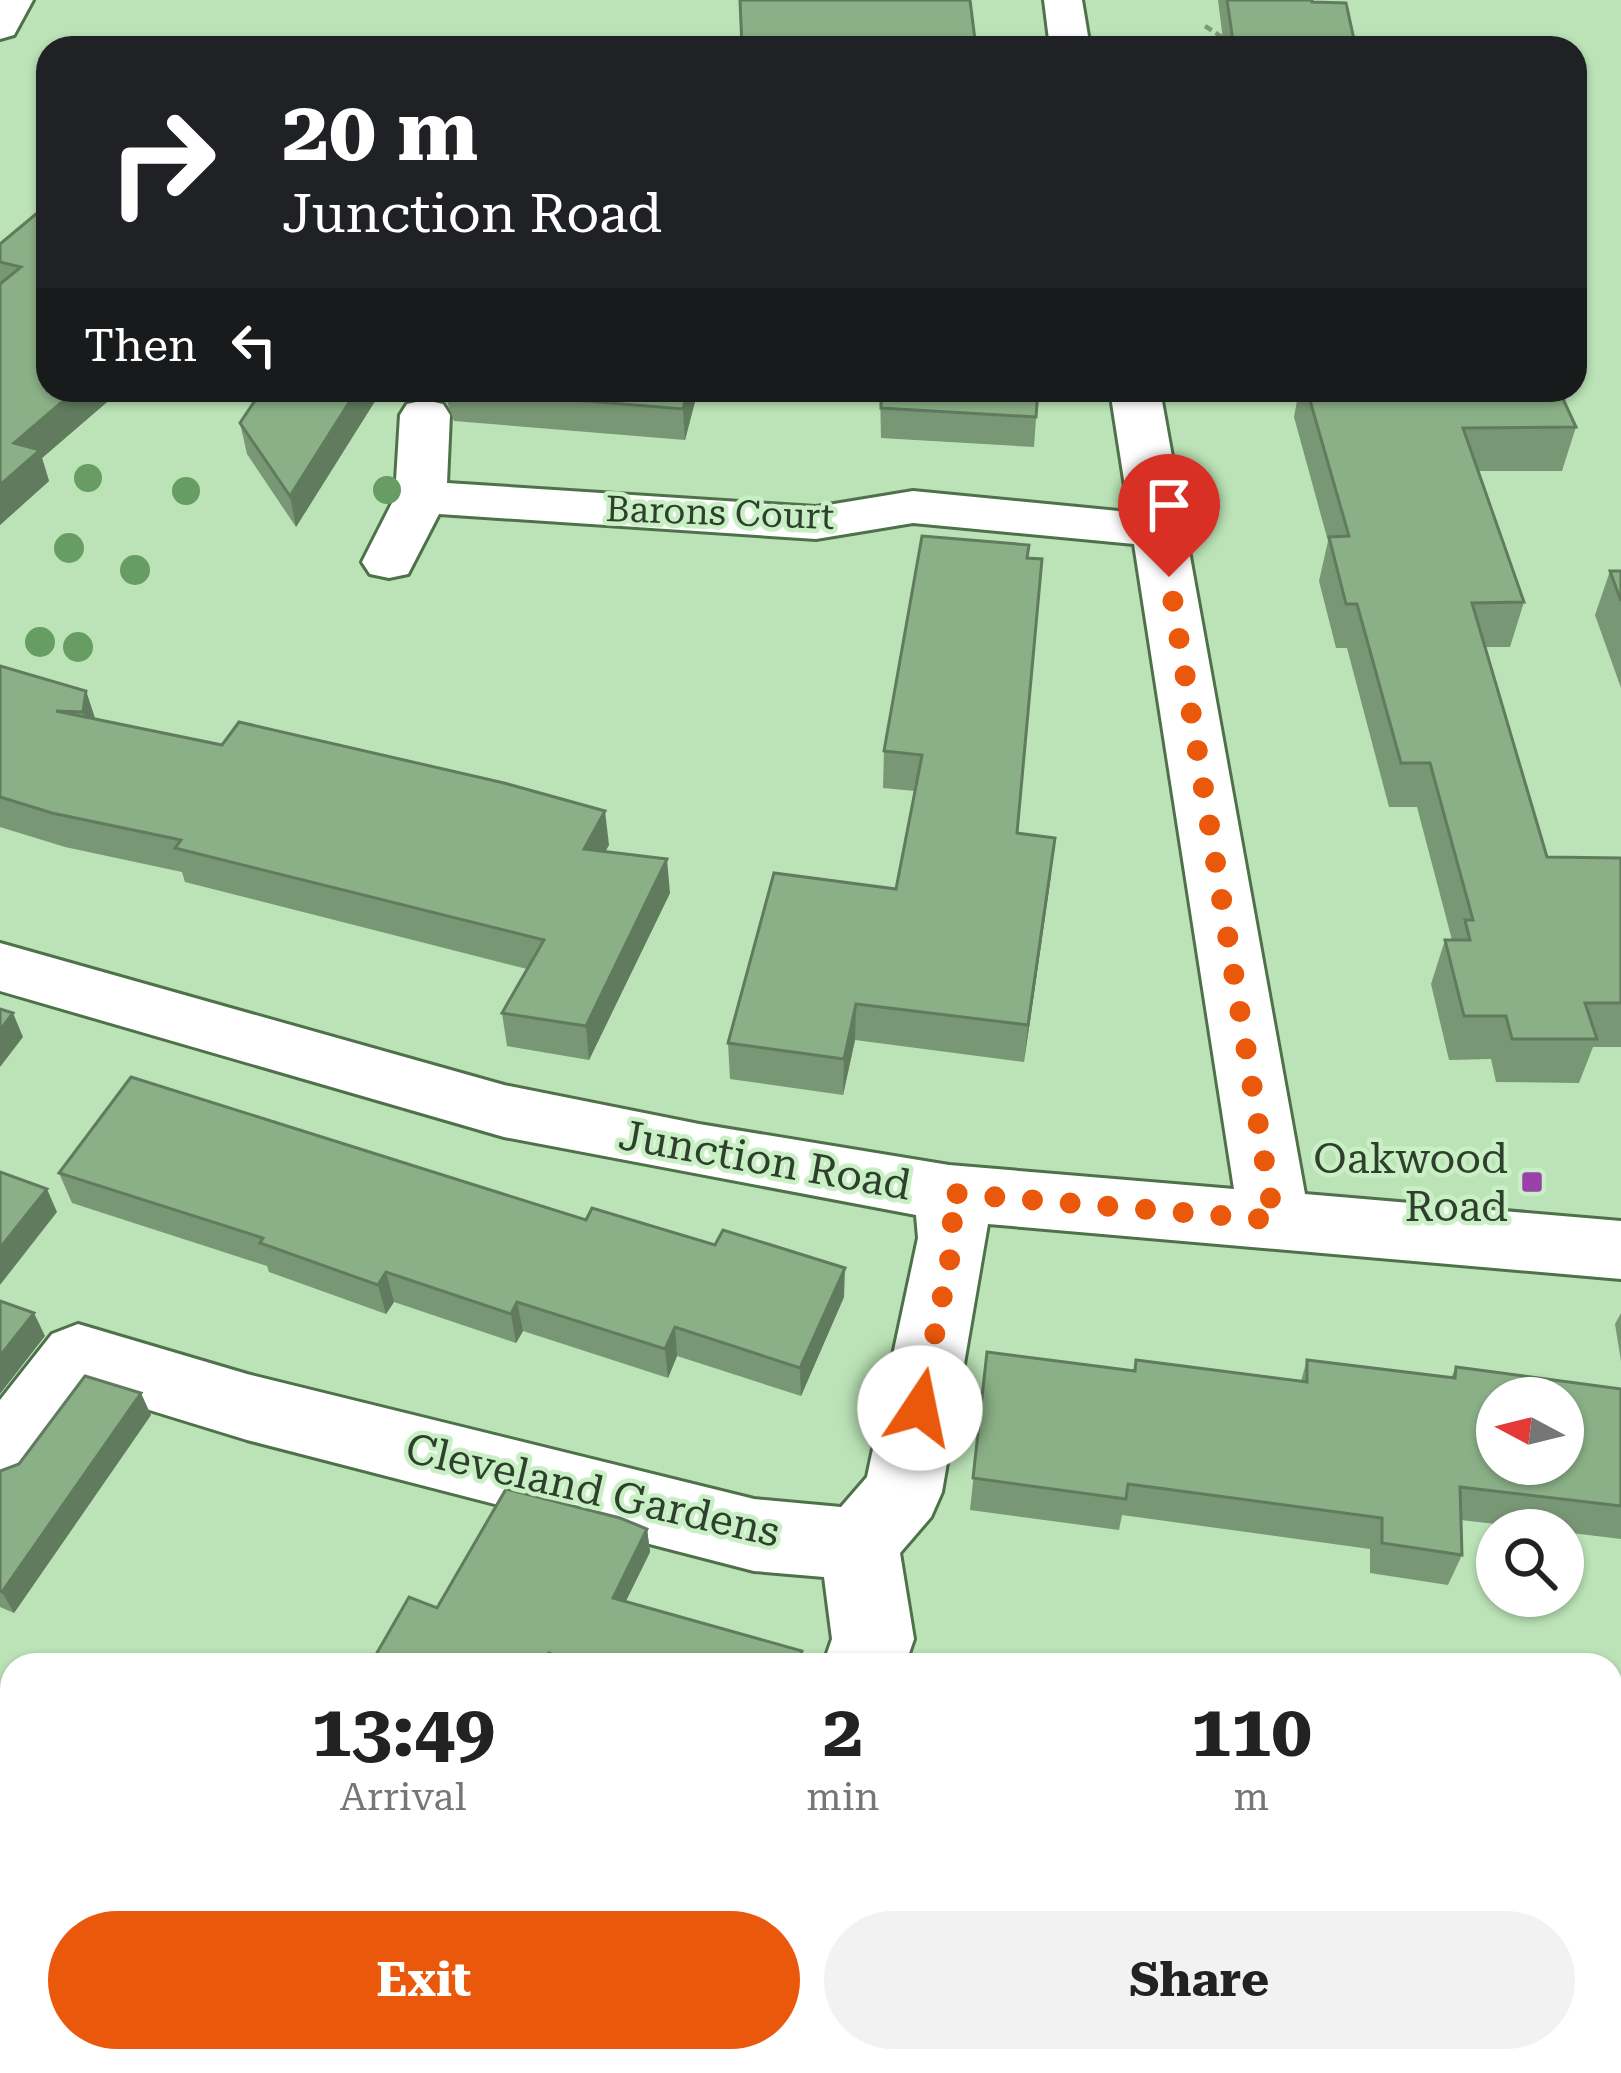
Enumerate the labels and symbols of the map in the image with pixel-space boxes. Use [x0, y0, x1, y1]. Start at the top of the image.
pin [1118, 454, 1220, 577]
street label: Barons Court [605, 488, 835, 538]
street label: Junction Road [615, 1110, 915, 1210]
place label: Oakwood Road [1313, 1134, 1508, 1231]
marker: Oakwood Road [1519, 1169, 1545, 1195]
position arrow [857, 1345, 983, 1471]
north arrow [1476, 1377, 1584, 1485]
street label: Cleveland Gardens [401, 1423, 785, 1557]

